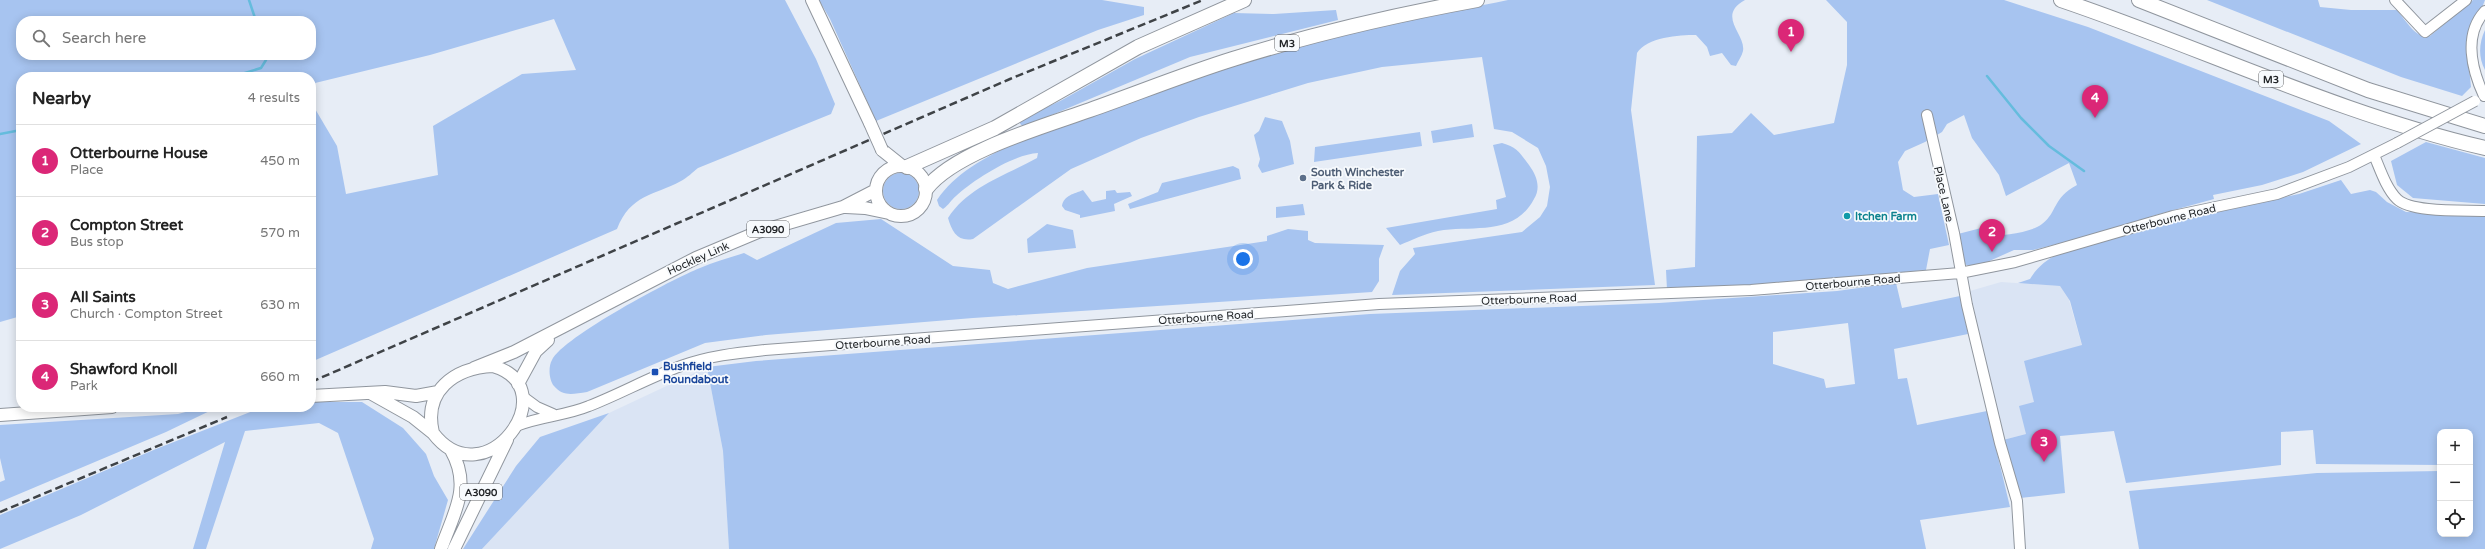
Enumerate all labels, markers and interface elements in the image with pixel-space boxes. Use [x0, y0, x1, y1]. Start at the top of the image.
search box [16, 16, 316, 60]
pin: 1 [1778, 19, 1804, 52]
icon: search [30, 27, 52, 49]
text: Search here [62, 29, 146, 47]
road number: M3 [1275, 35, 1299, 51]
road number: M3 [2259, 71, 2283, 87]
pin: 4 [2082, 85, 2108, 118]
text: Nearby [32, 88, 91, 109]
text: 4 results [248, 90, 300, 106]
text: Otterbourne House [70, 144, 208, 162]
text: 1 [41, 153, 49, 169]
text: 450 m [260, 153, 300, 169]
text: Place [70, 162, 103, 178]
street label: Place Lane [1931, 165, 1956, 223]
place label: South Winchester Park & Ride [1311, 166, 1405, 192]
marker: South Winchester Park & Ride [1298, 173, 1308, 183]
street label: Otterbourne Road [2121, 202, 2217, 237]
place label: Itchen Farm [1855, 210, 1917, 223]
marker: Itchen Farm [1842, 211, 1852, 221]
text: Compton Street [70, 216, 183, 234]
pin: 2 [1979, 219, 2005, 252]
road number: A3090 [747, 221, 789, 237]
text: 2 [41, 225, 49, 241]
text: 570 m [260, 225, 300, 241]
text: Bus stop [70, 234, 124, 250]
street label: Hockley Link [665, 239, 731, 278]
your location [1233, 249, 1253, 269]
street label: Otterbourne Road [1805, 272, 1901, 293]
text: All Saints [70, 288, 136, 306]
street label: Otterbourne Road [1481, 291, 1577, 308]
text: 3 [41, 297, 49, 313]
text: 630 m [260, 297, 300, 313]
text: Church · Compton Street [70, 306, 223, 322]
street label: Otterbourne Road [1158, 308, 1254, 327]
street label: Otterbourne Road [835, 333, 931, 352]
text: Shawford Knoll [70, 360, 178, 378]
place label: Bushfield Roundabout [663, 360, 729, 386]
marker: Bushfield Roundabout [650, 367, 660, 377]
text: 4 [41, 369, 49, 385]
text: 660 m [260, 369, 300, 385]
text: Park [70, 378, 98, 394]
pin: 3 [2031, 429, 2057, 462]
map controls [2437, 429, 2473, 537]
button: + [2437, 429, 2473, 465]
button: − [2437, 465, 2473, 501]
road number: A3090 [460, 484, 502, 500]
button: locate [2437, 501, 2473, 537]

